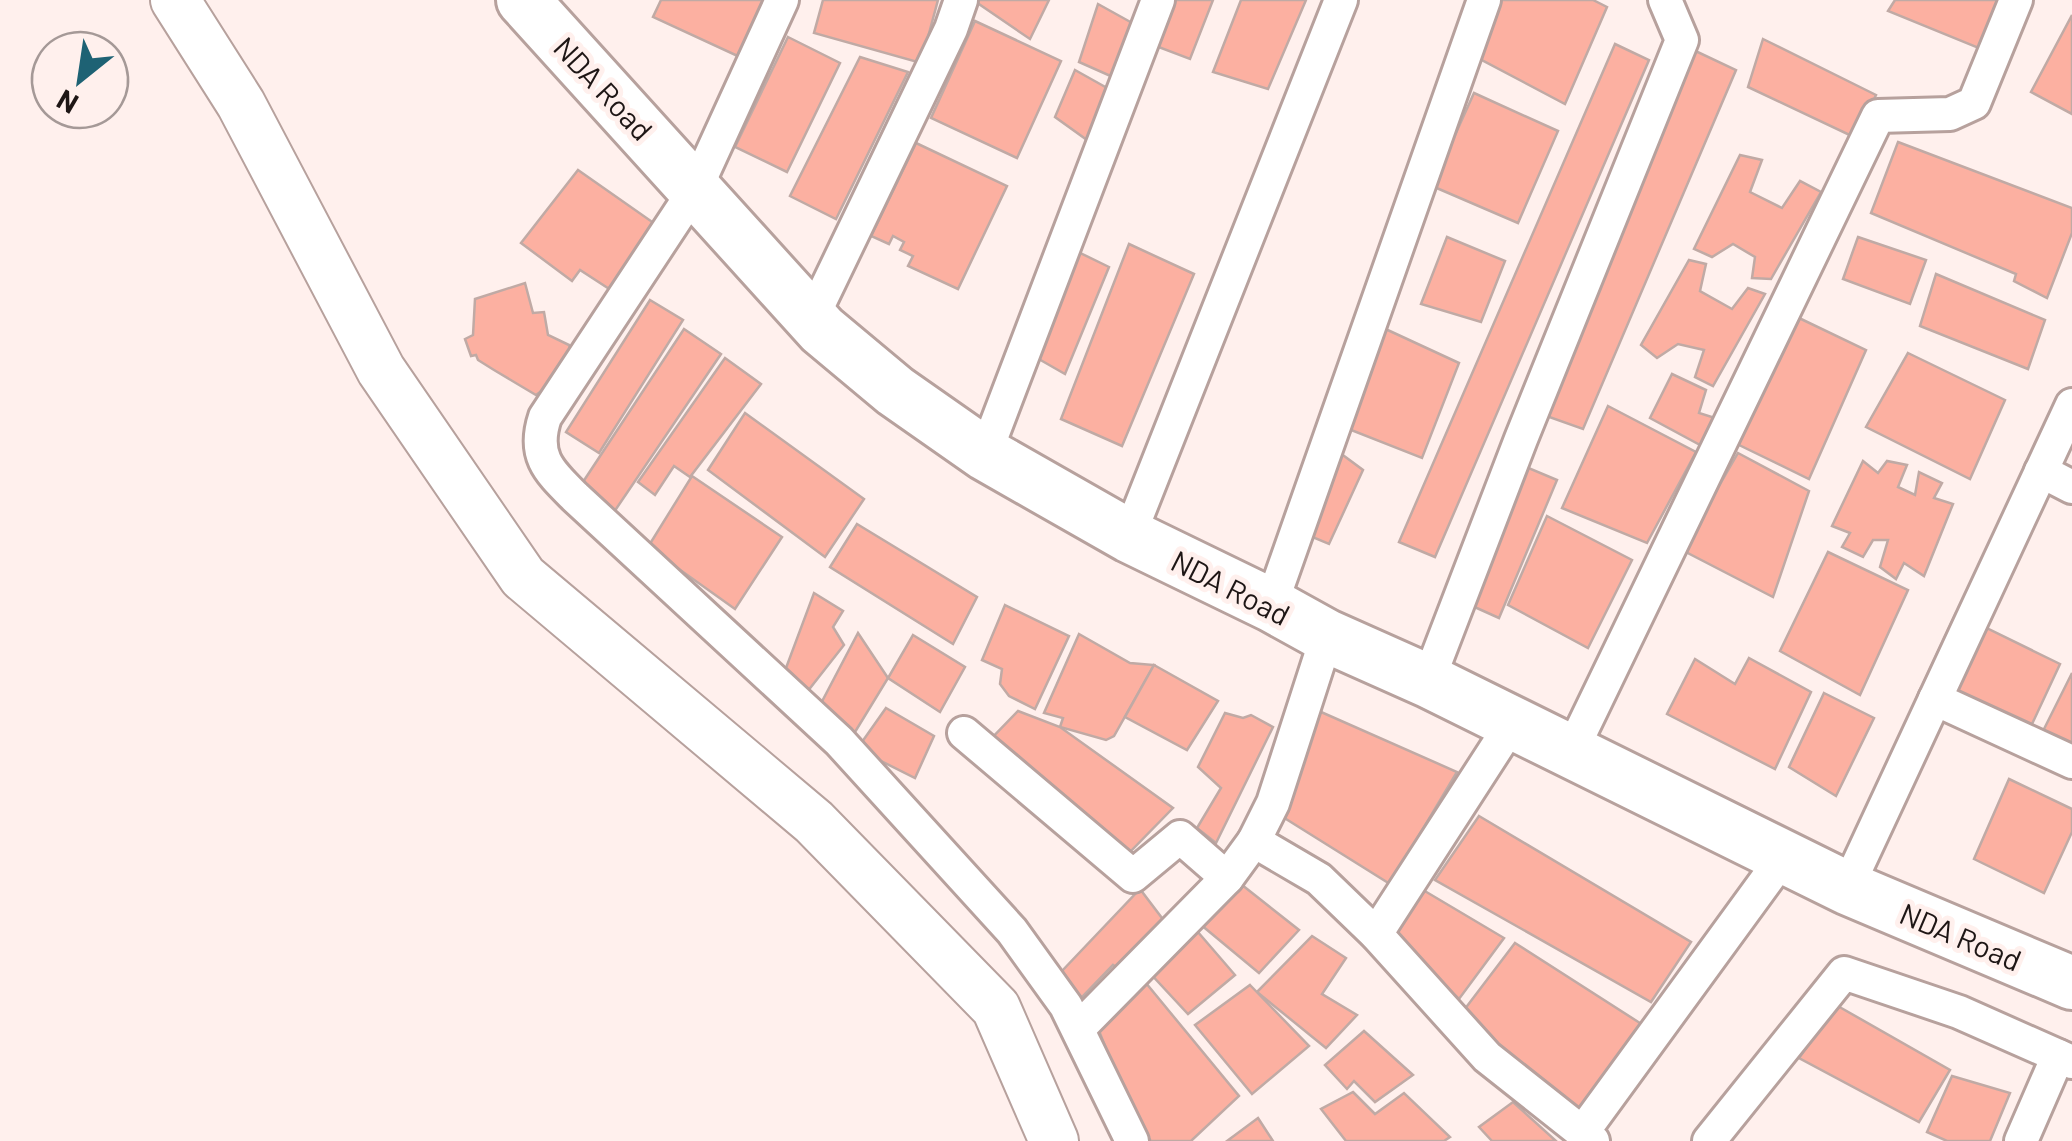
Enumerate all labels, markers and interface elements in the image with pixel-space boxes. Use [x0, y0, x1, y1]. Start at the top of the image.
street label: NDA Road [547, 29, 661, 147]
north arrow [30, 30, 130, 130]
text: N [50, 83, 84, 122]
street label: NDA Road [1166, 542, 1296, 632]
street label: NDA Road [1895, 894, 2027, 978]

